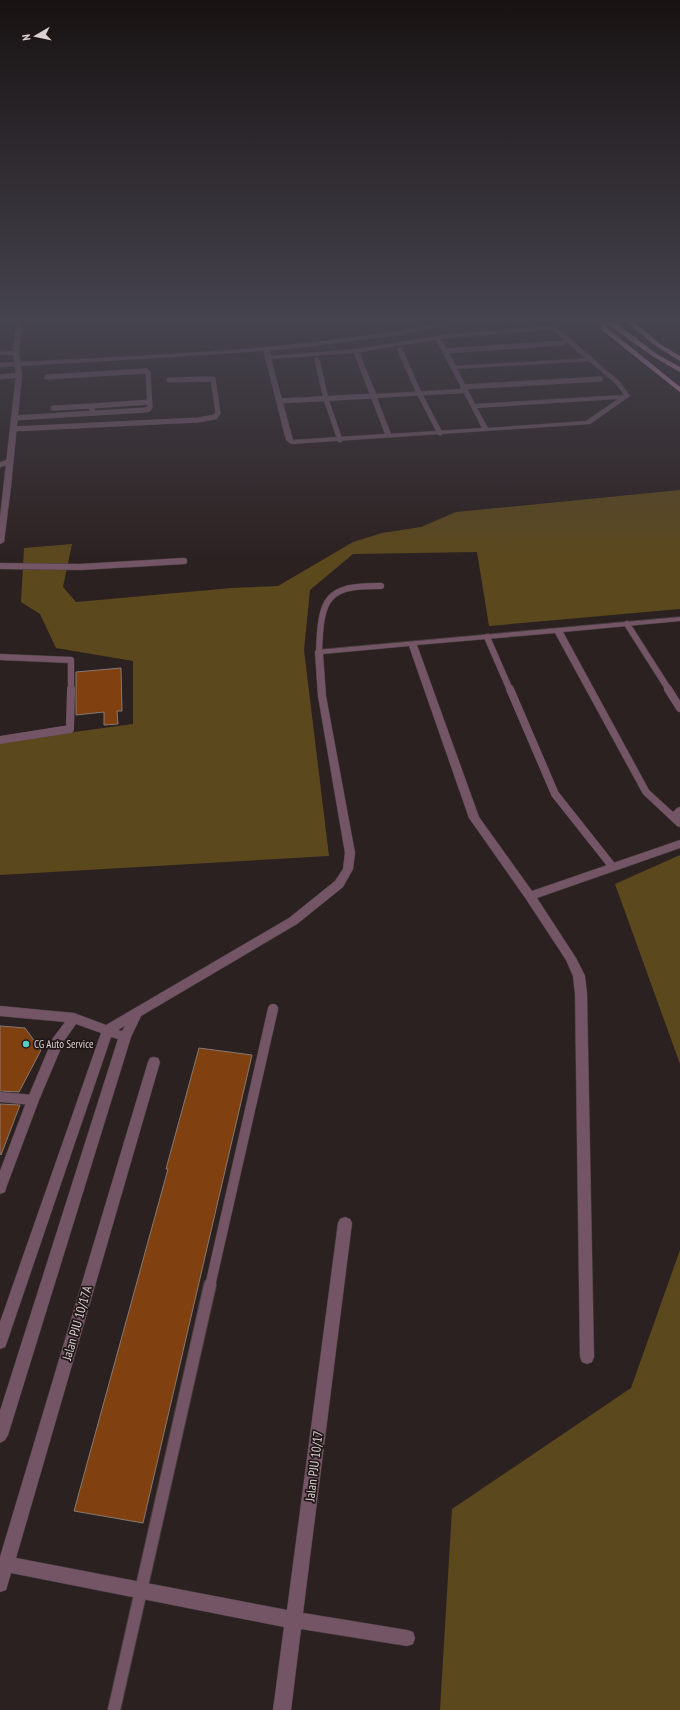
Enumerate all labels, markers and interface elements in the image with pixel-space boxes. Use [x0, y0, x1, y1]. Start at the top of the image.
north arrow [16, 16, 56, 56]
text: N [19, 33, 34, 42]
place label: CG Auto Service [34, 1037, 94, 1051]
marker: CG Auto Service [21, 1039, 31, 1049]
street label: Jalan PJU 10/17A [58, 1283, 96, 1363]
street label: Jalan PJU 10/17 [301, 1430, 327, 1503]

